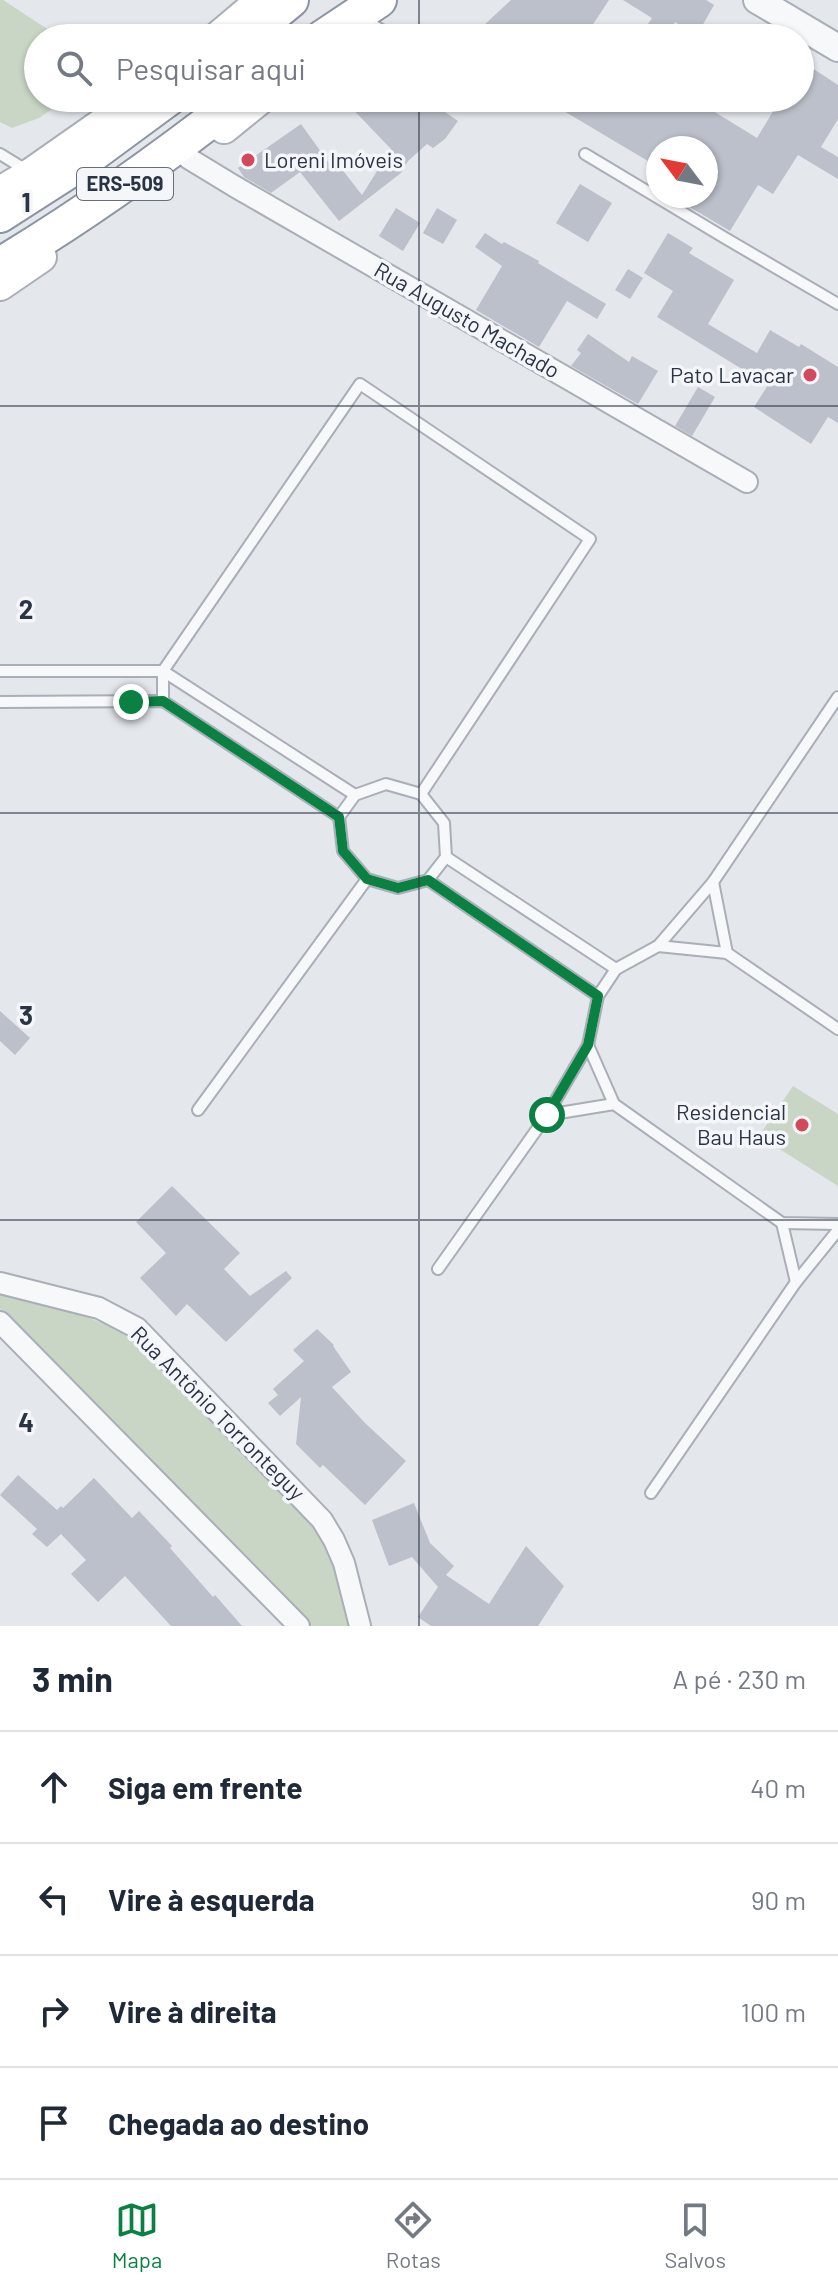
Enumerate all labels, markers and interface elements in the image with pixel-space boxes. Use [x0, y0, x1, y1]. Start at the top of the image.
search box [24, 24, 814, 112]
icon: search [52, 46, 96, 90]
text: Pesquisar aqui [116, 50, 306, 86]
north arrow [646, 136, 718, 208]
place label: Loreni Imóveis [264, 146, 403, 172]
marker: Loreni Imóveis [239, 151, 257, 169]
road number: ERS-509 [77, 168, 173, 200]
text: 1 [21, 186, 31, 217]
street label: Rua Augusto Machado [370, 255, 565, 383]
place label: Pato Lavacar [670, 361, 794, 387]
marker: Pato Lavacar [801, 366, 819, 384]
text: 2 [19, 593, 33, 624]
route end [113, 684, 149, 720]
text: 3 [19, 999, 33, 1030]
route start [529, 1097, 565, 1133]
place label: Residencial Bau Haus [676, 1098, 786, 1149]
marker: Residencial Bau Haus [793, 1116, 811, 1134]
street label: Rua Antônio Torronteguy [126, 1320, 311, 1505]
text: 4 [18, 1406, 34, 1437]
text: 3 min [32, 1658, 113, 1699]
text: A pé · 230 m [673, 1663, 806, 1694]
icon: ahead [32, 1765, 76, 1809]
text: Siga em frente [108, 1769, 303, 1805]
text: 40 m [750, 1772, 806, 1803]
icon: left [32, 1877, 76, 1921]
text: Vire à esquerda [108, 1881, 315, 1917]
text: 90 m [751, 1884, 806, 1915]
icon: right [32, 1989, 76, 2033]
text: Vire à direita [108, 1993, 277, 2029]
text: 100 m [741, 1996, 806, 2027]
icon: arrive [32, 2101, 76, 2145]
text: Chegada ao destino [108, 2105, 369, 2141]
tab: Mapa [112, 2198, 162, 2272]
tab: Rotas [386, 2198, 441, 2272]
tab: Salvos [664, 2198, 726, 2272]

